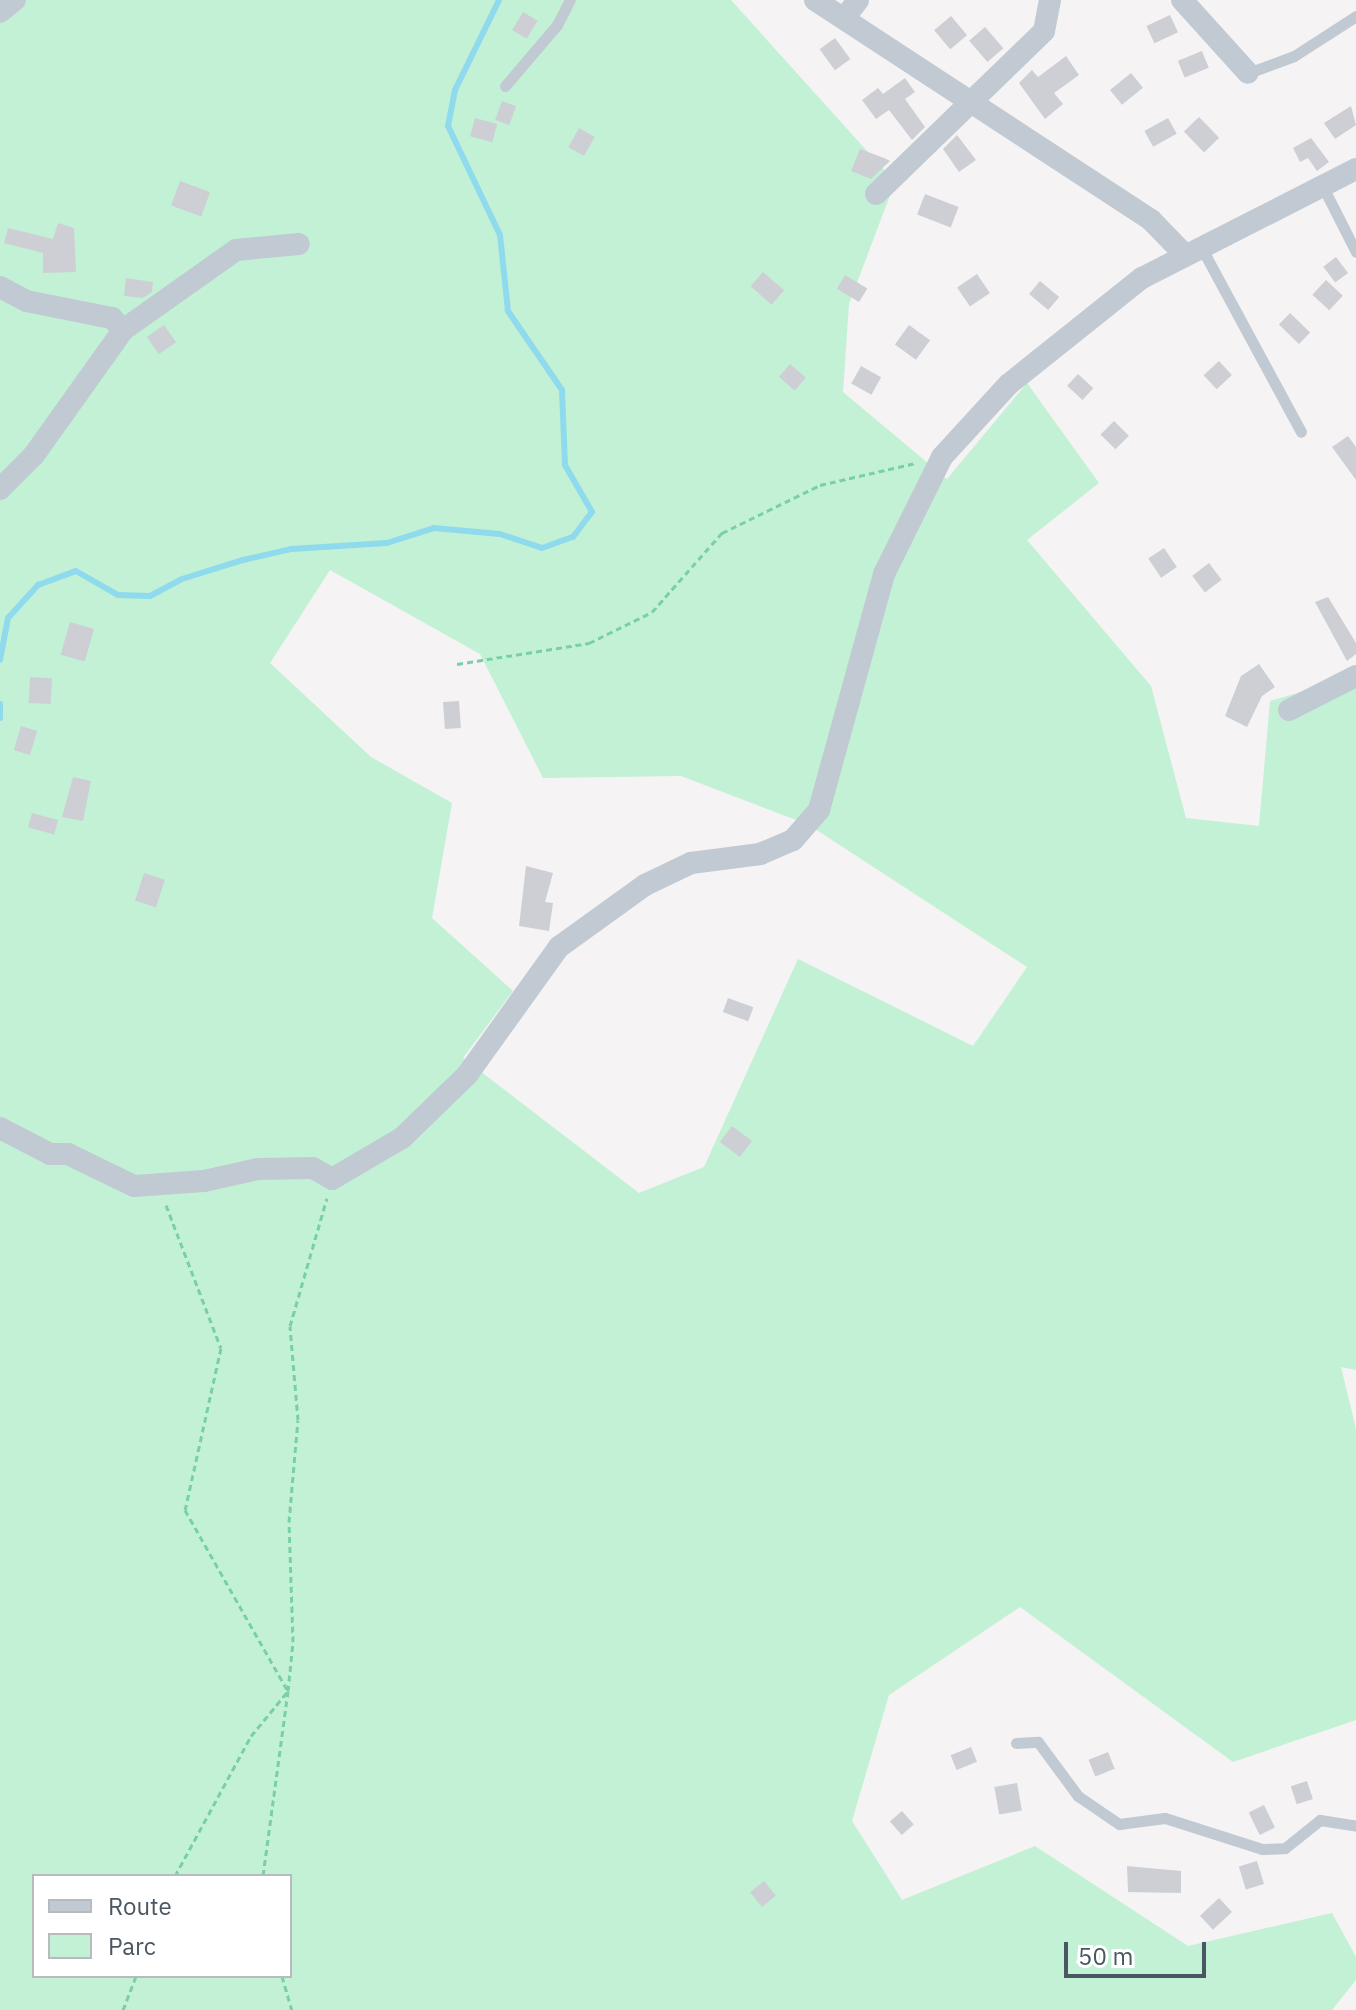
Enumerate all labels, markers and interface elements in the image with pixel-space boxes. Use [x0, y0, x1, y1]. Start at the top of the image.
legend [32, 1874, 292, 1978]
text: Route [108, 1890, 172, 1922]
scale bar [1068, 1926, 1210, 1976]
text: Parc [108, 1930, 156, 1962]
text: 50 m [1078, 1940, 1133, 1972]

